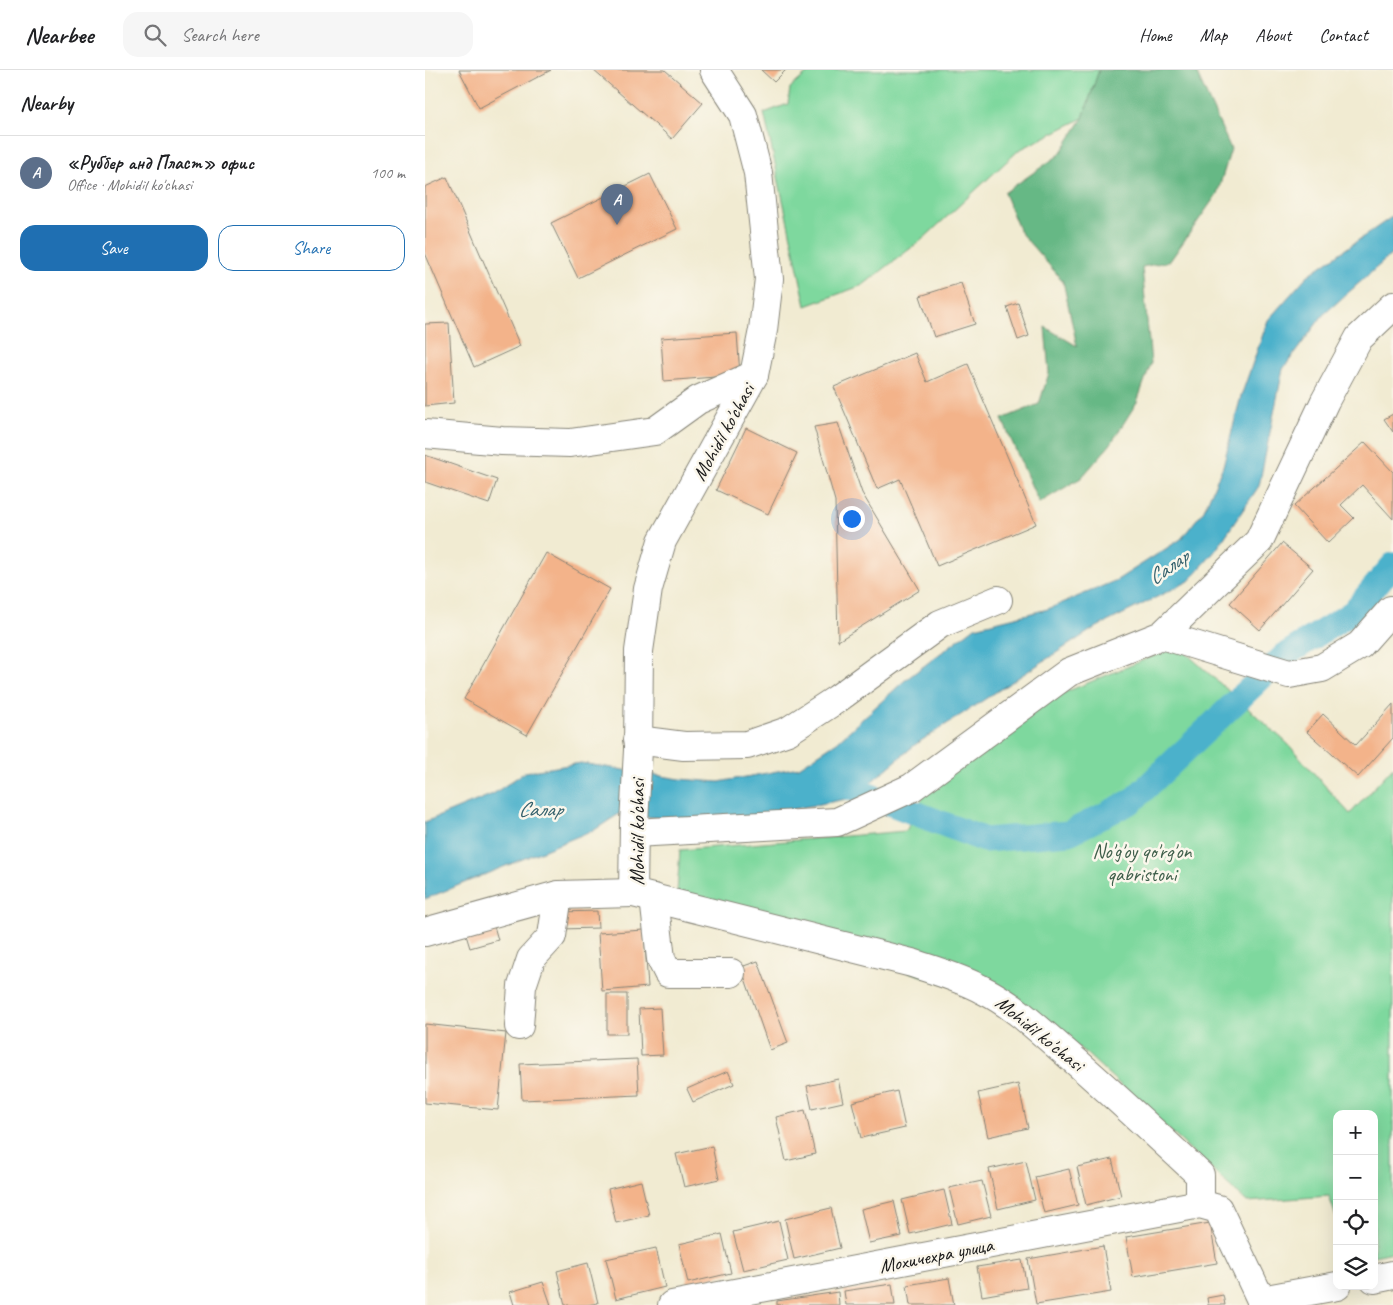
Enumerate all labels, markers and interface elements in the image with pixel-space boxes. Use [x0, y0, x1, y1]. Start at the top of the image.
search box [123, 12, 473, 57]
text: Nearbee [25, 20, 93, 50]
icon: search [141, 21, 169, 49]
text: Search here [181, 23, 259, 47]
text: Home [1139, 24, 1172, 46]
text: Map [1200, 24, 1227, 46]
text: About [1255, 24, 1291, 46]
text: Contact [1319, 24, 1368, 46]
text: Nearby [20, 90, 73, 116]
text: «Руббер анд Пласт» офис [67, 151, 254, 175]
text: A [32, 163, 40, 183]
text: 100 m [371, 163, 405, 183]
text: Office · Mohidil ko'chasi [67, 175, 192, 195]
pin: A [601, 184, 633, 225]
button: Save [20, 225, 208, 271]
button: Share [218, 225, 405, 271]
street label: Mohidil ko'chasi [687, 378, 761, 485]
your location [839, 506, 865, 532]
water label: Салар [1143, 542, 1196, 590]
street label: Mohidil ko'chasi [625, 776, 650, 885]
water label: Салар [518, 796, 565, 822]
park label: No'g'oy qo'rg'on qabristoni [1093, 839, 1192, 887]
street label: Mohidil ko'chasi [990, 990, 1091, 1078]
map controls [1333, 1110, 1378, 1290]
button: + [1333, 1110, 1378, 1155]
button: − [1333, 1155, 1378, 1200]
button: locate [1333, 1200, 1378, 1245]
street label: Мохичехра улица [877, 1232, 996, 1279]
button: layers [1333, 1245, 1378, 1290]

